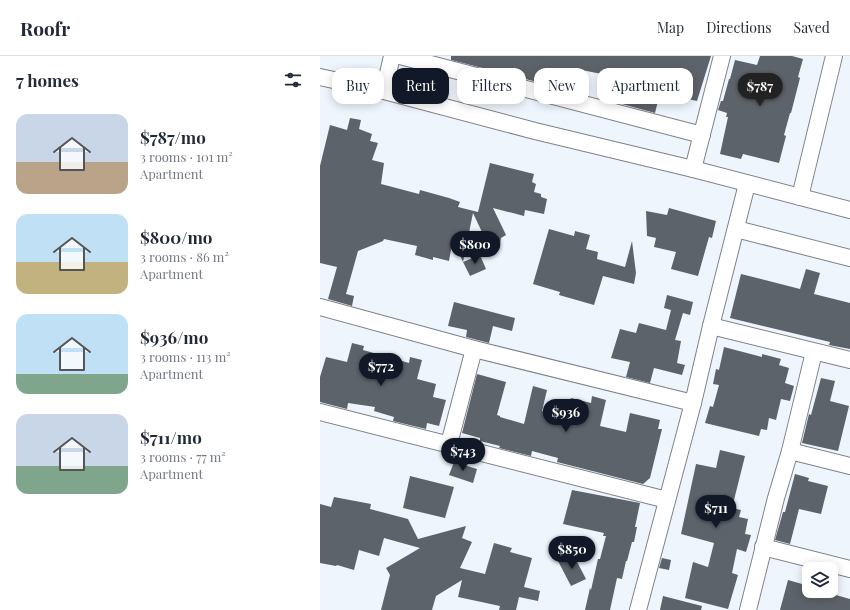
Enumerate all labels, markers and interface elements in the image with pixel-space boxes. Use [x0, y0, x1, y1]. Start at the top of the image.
text: Roofr [20, 15, 70, 41]
text: Map [657, 18, 684, 37]
text: Directions [706, 18, 772, 37]
text: Saved [794, 18, 830, 37]
chip: Buy [332, 68, 384, 104]
chip: Rent [392, 68, 449, 104]
chip: Filters [457, 68, 526, 104]
chip: New [534, 68, 589, 104]
chip: Apartment [597, 68, 693, 104]
text: 7 homes [16, 69, 79, 91]
icon: filters [282, 69, 304, 91]
pin: $787 [736, 73, 784, 107]
text: $787 [747, 77, 773, 94]
text: $787/mo [140, 126, 206, 148]
icon: home [48, 130, 96, 178]
text: 3 rooms · 101 m² [140, 148, 233, 165]
text: Apartment [140, 165, 203, 182]
text: $800/mo [140, 226, 212, 248]
icon: home [48, 230, 96, 278]
pin: $800 [451, 231, 499, 265]
text: $800 [459, 235, 491, 252]
text: 3 rooms · 86 m² [140, 248, 229, 265]
text: Apartment [140, 265, 203, 282]
text: $936/mo [140, 326, 208, 348]
icon: home [48, 330, 96, 378]
text: 3 rooms · 113 m² [140, 348, 231, 365]
pin: $772 [357, 353, 405, 387]
text: $772 [368, 357, 394, 374]
text: Apartment [140, 365, 203, 382]
pin: $936 [542, 399, 590, 433]
text: $936 [552, 403, 580, 420]
text: $711/mo [140, 426, 202, 448]
icon: home [48, 430, 96, 478]
pin: $743 [439, 438, 487, 472]
text: $743 [450, 442, 476, 459]
text: 3 rooms · 77 m² [140, 448, 226, 465]
text: Apartment [140, 465, 203, 482]
pin: $711 [692, 495, 740, 529]
text: $711 [704, 499, 728, 516]
pin: $850 [548, 536, 596, 570]
text: $850 [557, 540, 587, 557]
map controls [802, 562, 838, 598]
button: layers [802, 562, 838, 598]

